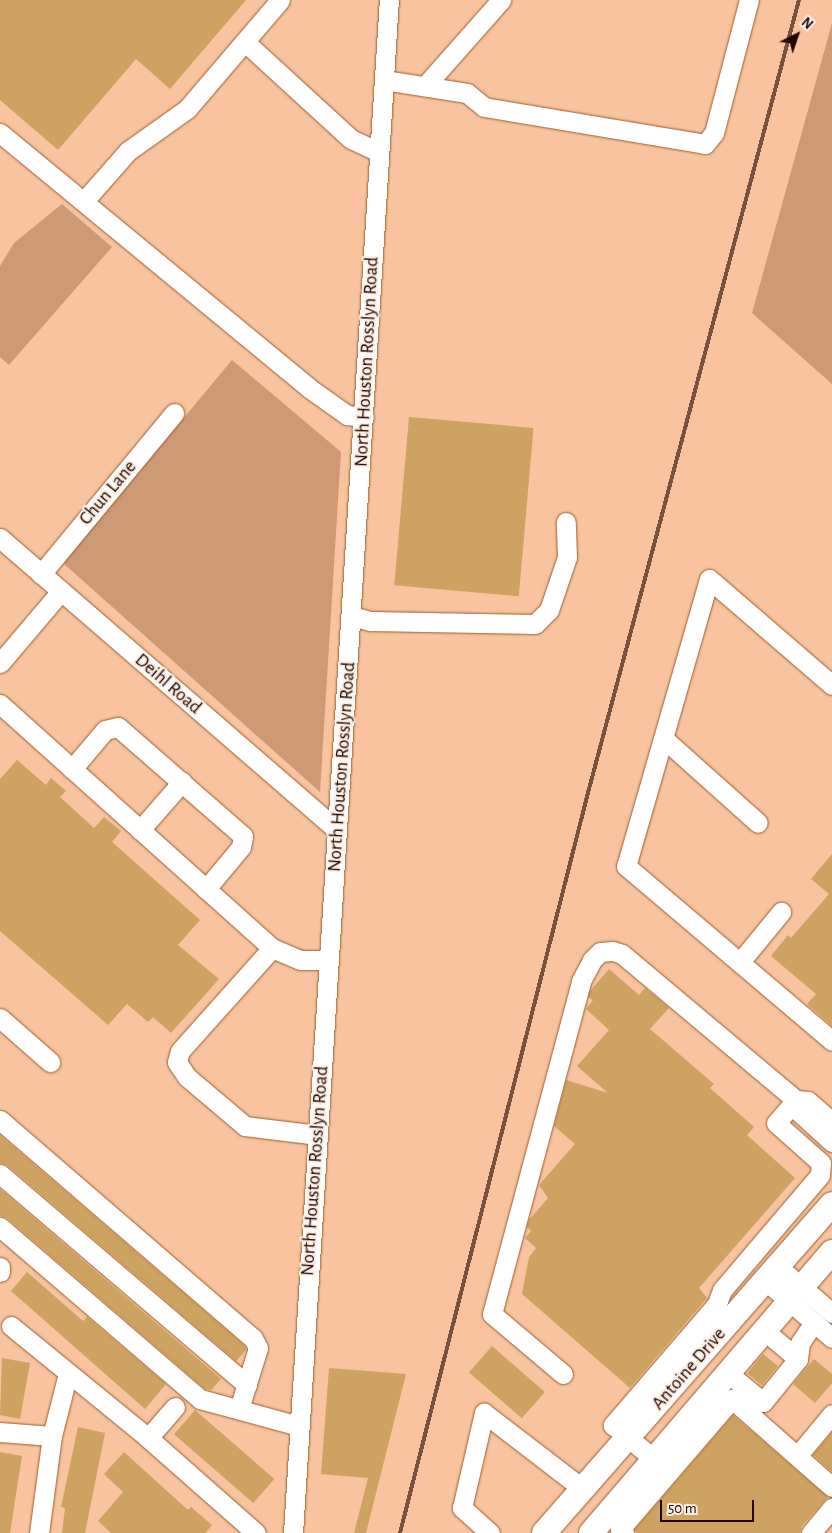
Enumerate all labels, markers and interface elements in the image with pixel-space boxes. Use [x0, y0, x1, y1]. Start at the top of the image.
north arrow [772, 10, 822, 60]
text: N [799, 15, 815, 32]
street label: North Houston Rosslyn Road [350, 256, 384, 468]
street label: Chun Lane [74, 456, 142, 530]
street label: Deihl Road [130, 649, 206, 719]
street label: North Houston Rosslyn Road [323, 661, 361, 873]
street label: North Houston Rosslyn Road [296, 1065, 334, 1277]
street label: Antoine Drive [647, 1323, 731, 1415]
scale bar [662, 1490, 756, 1522]
text: 50 m [668, 1501, 697, 1516]

